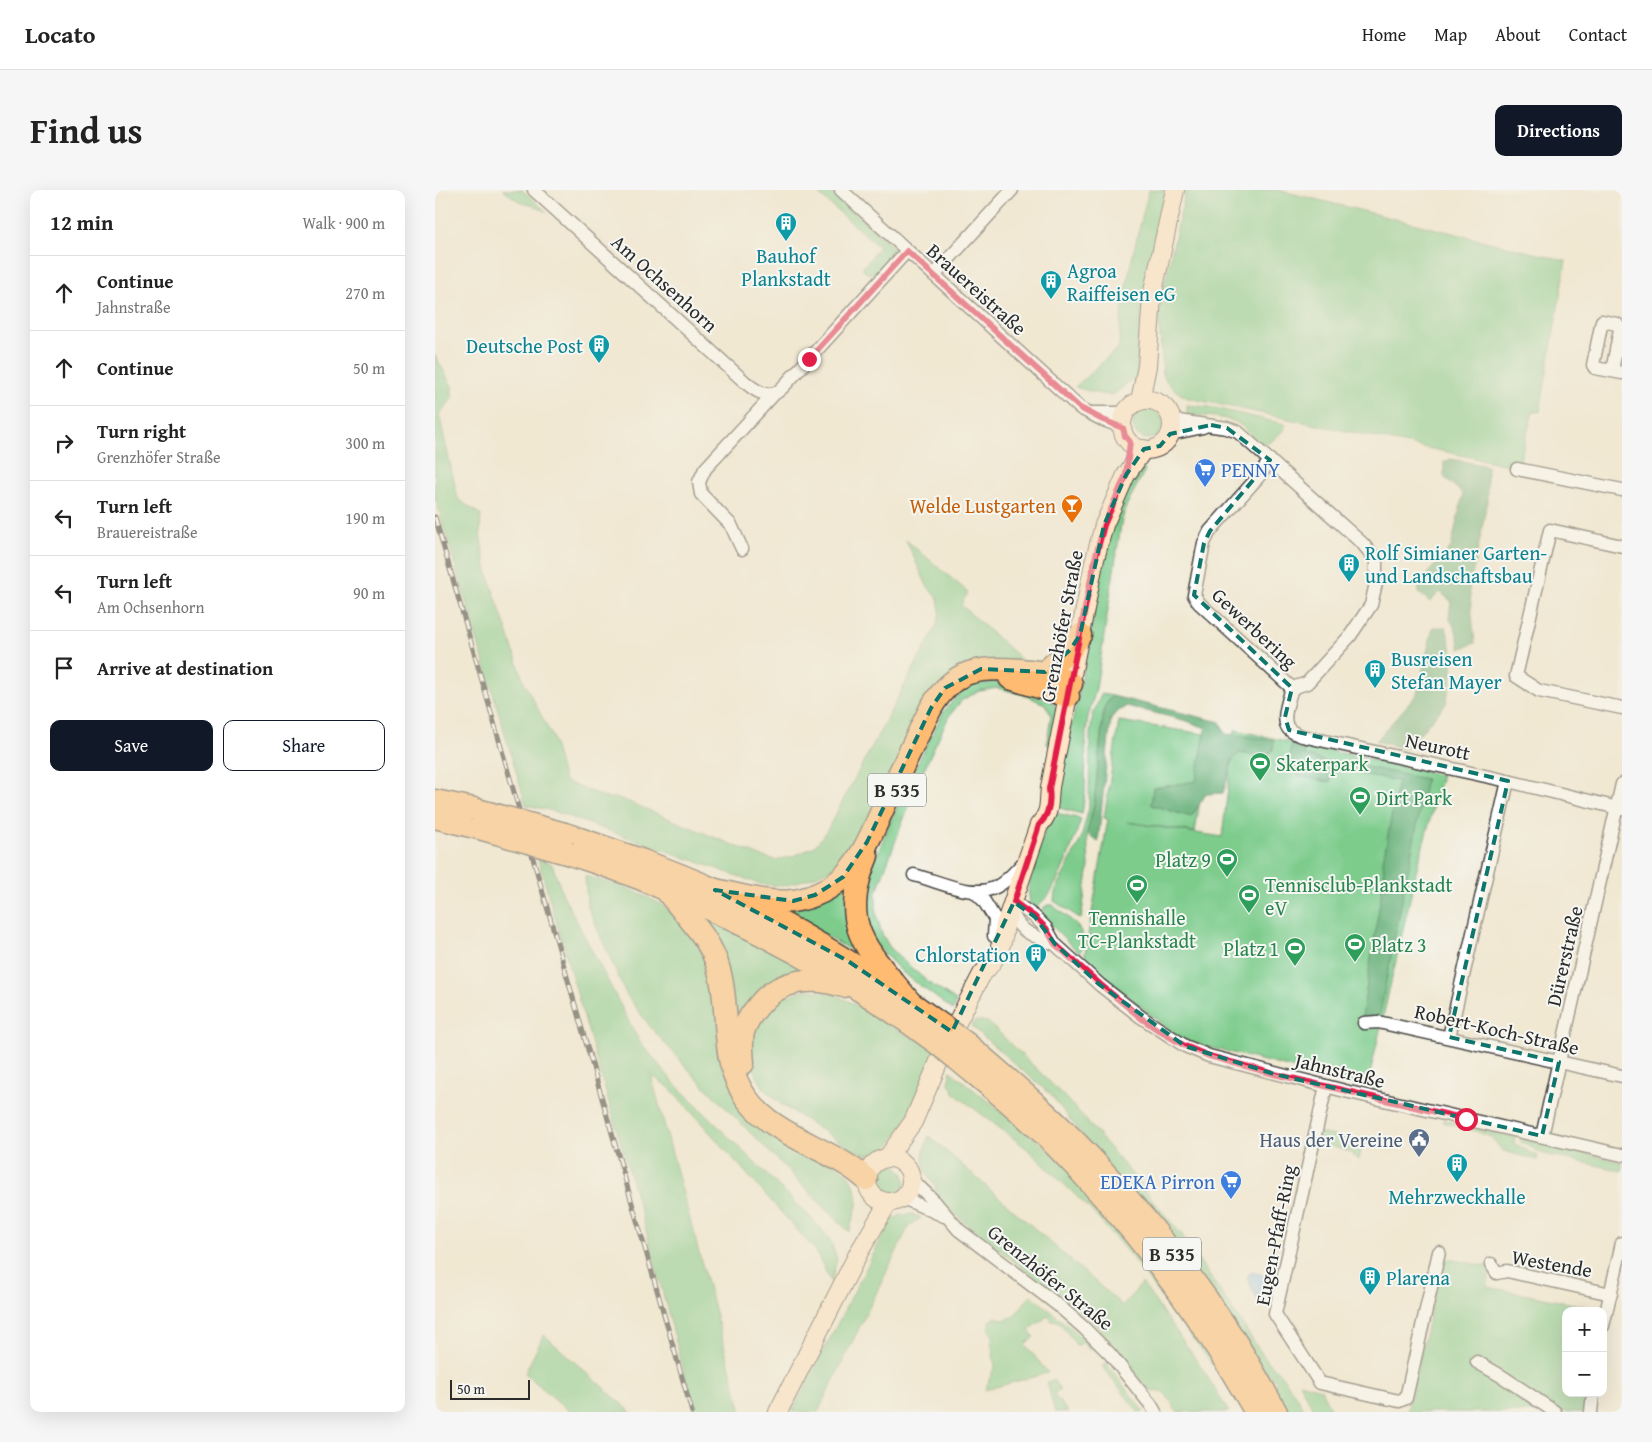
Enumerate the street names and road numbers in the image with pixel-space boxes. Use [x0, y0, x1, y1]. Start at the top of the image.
street label: Am Ochsenhorn [605, 227, 725, 339]
street label: Brauereistraße [921, 236, 1033, 342]
street label: Grenzhöfer Straße [1032, 547, 1090, 705]
street label: Gewerbering [1206, 581, 1304, 675]
street label: Neurott [1403, 725, 1473, 767]
road number: B 535 [868, 774, 926, 806]
street label: Dürerstraße [1538, 903, 1590, 1009]
street label: Robert-Koch-Straße [1412, 996, 1582, 1062]
street label: Jahnstraße [1289, 1044, 1388, 1095]
street label: Eugen-Pfaff-Ring [1247, 1162, 1303, 1308]
street label: Grenzhöfer Straße [982, 1217, 1120, 1337]
road number: B 535 [1143, 1238, 1201, 1270]
street label: Westende [1509, 1242, 1595, 1284]

